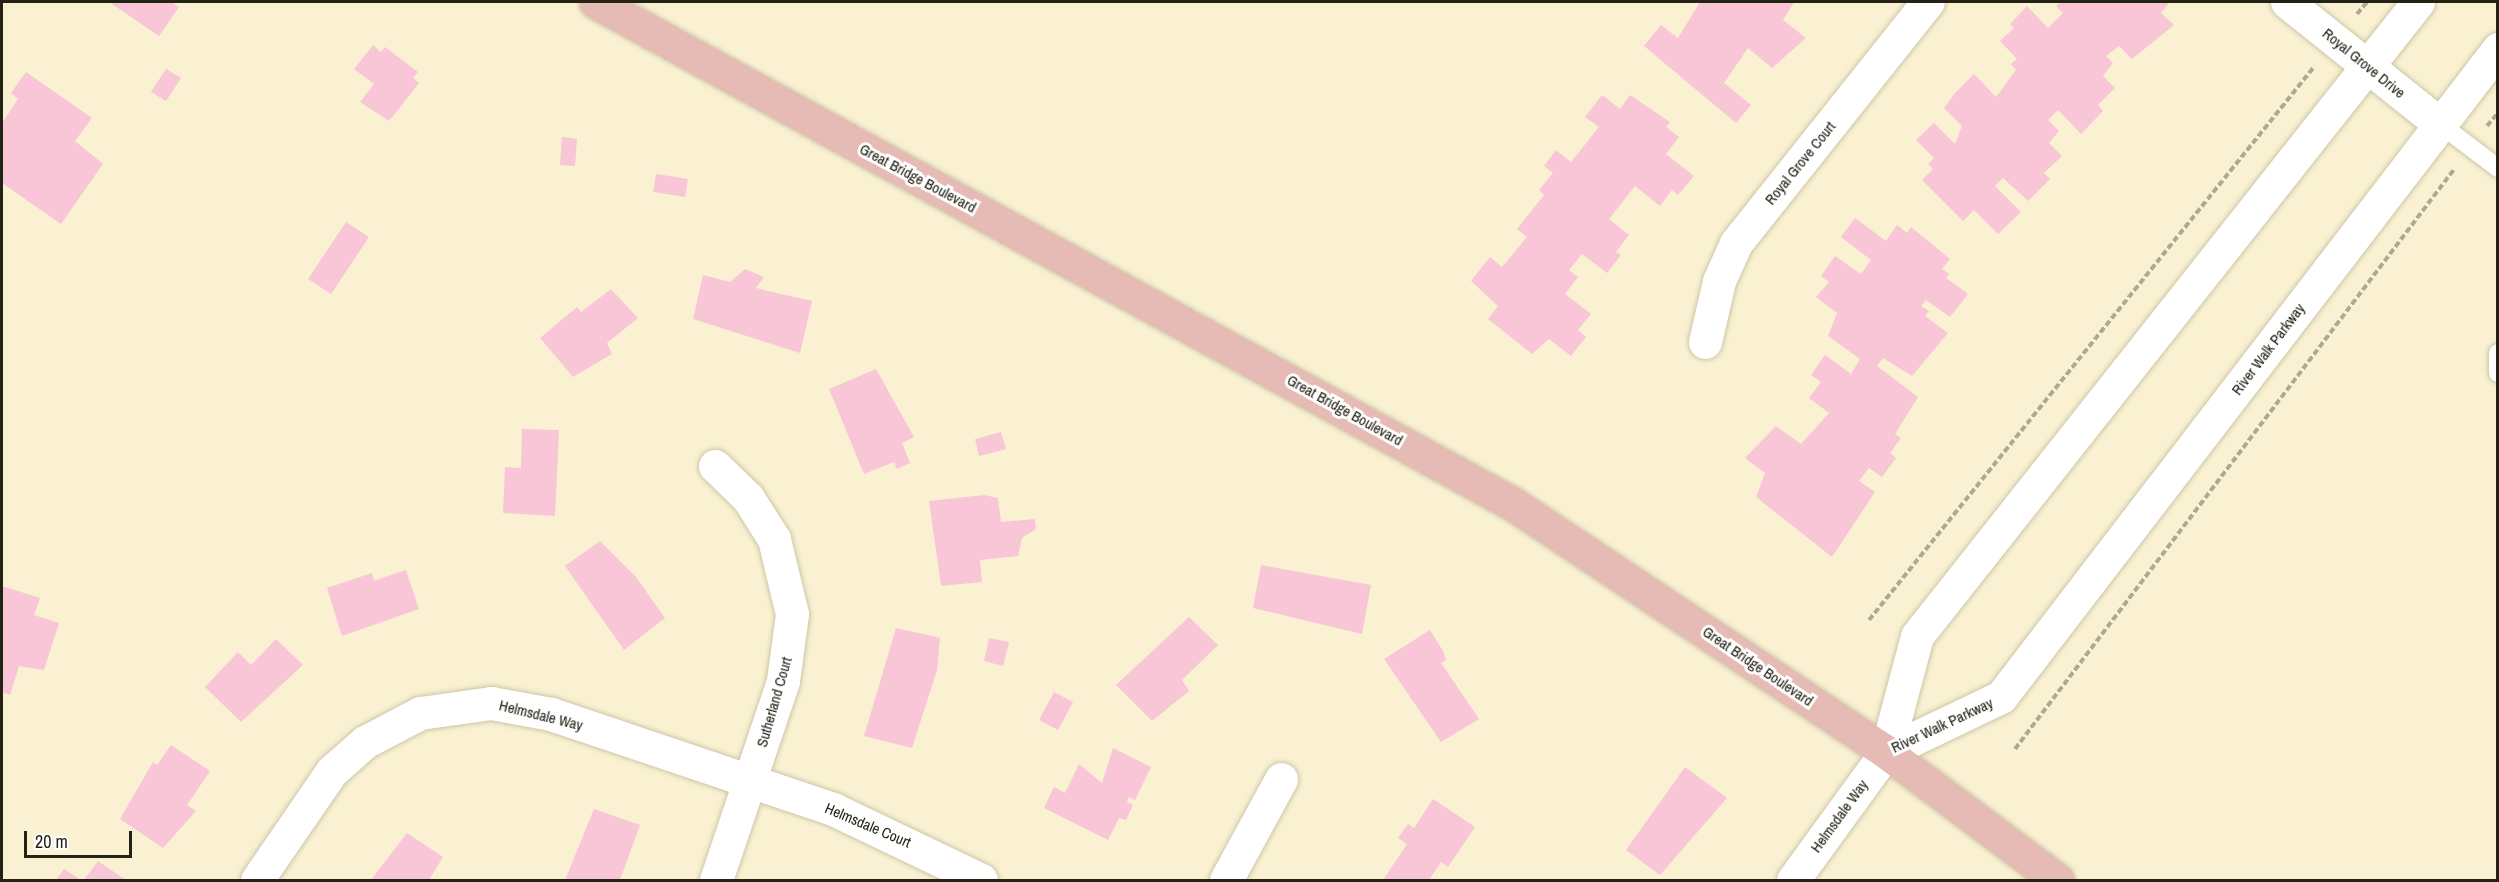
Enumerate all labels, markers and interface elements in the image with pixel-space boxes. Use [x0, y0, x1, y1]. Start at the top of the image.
street label: Royal Grove Drive [2319, 24, 2409, 102]
street label: Royal Grove Court [1761, 118, 1839, 208]
street label: Great Bridge Boulevard [857, 140, 979, 216]
street label: River Walk Parkway [2228, 300, 2308, 398]
street label: Great Bridge Boulevard [1284, 371, 1406, 449]
street label: Great Bridge Boulevard [1699, 622, 1817, 710]
street label: Sutherland Court [753, 655, 795, 749]
street label: River Walk Parkway [1888, 694, 1996, 756]
street label: Helmsdale Way [497, 696, 585, 734]
street label: Helmsdale Way [1807, 776, 1871, 856]
street label: Helmsdale Court [822, 799, 914, 851]
scale bar [27, 819, 135, 857]
text: 20 m [35, 829, 68, 854]

